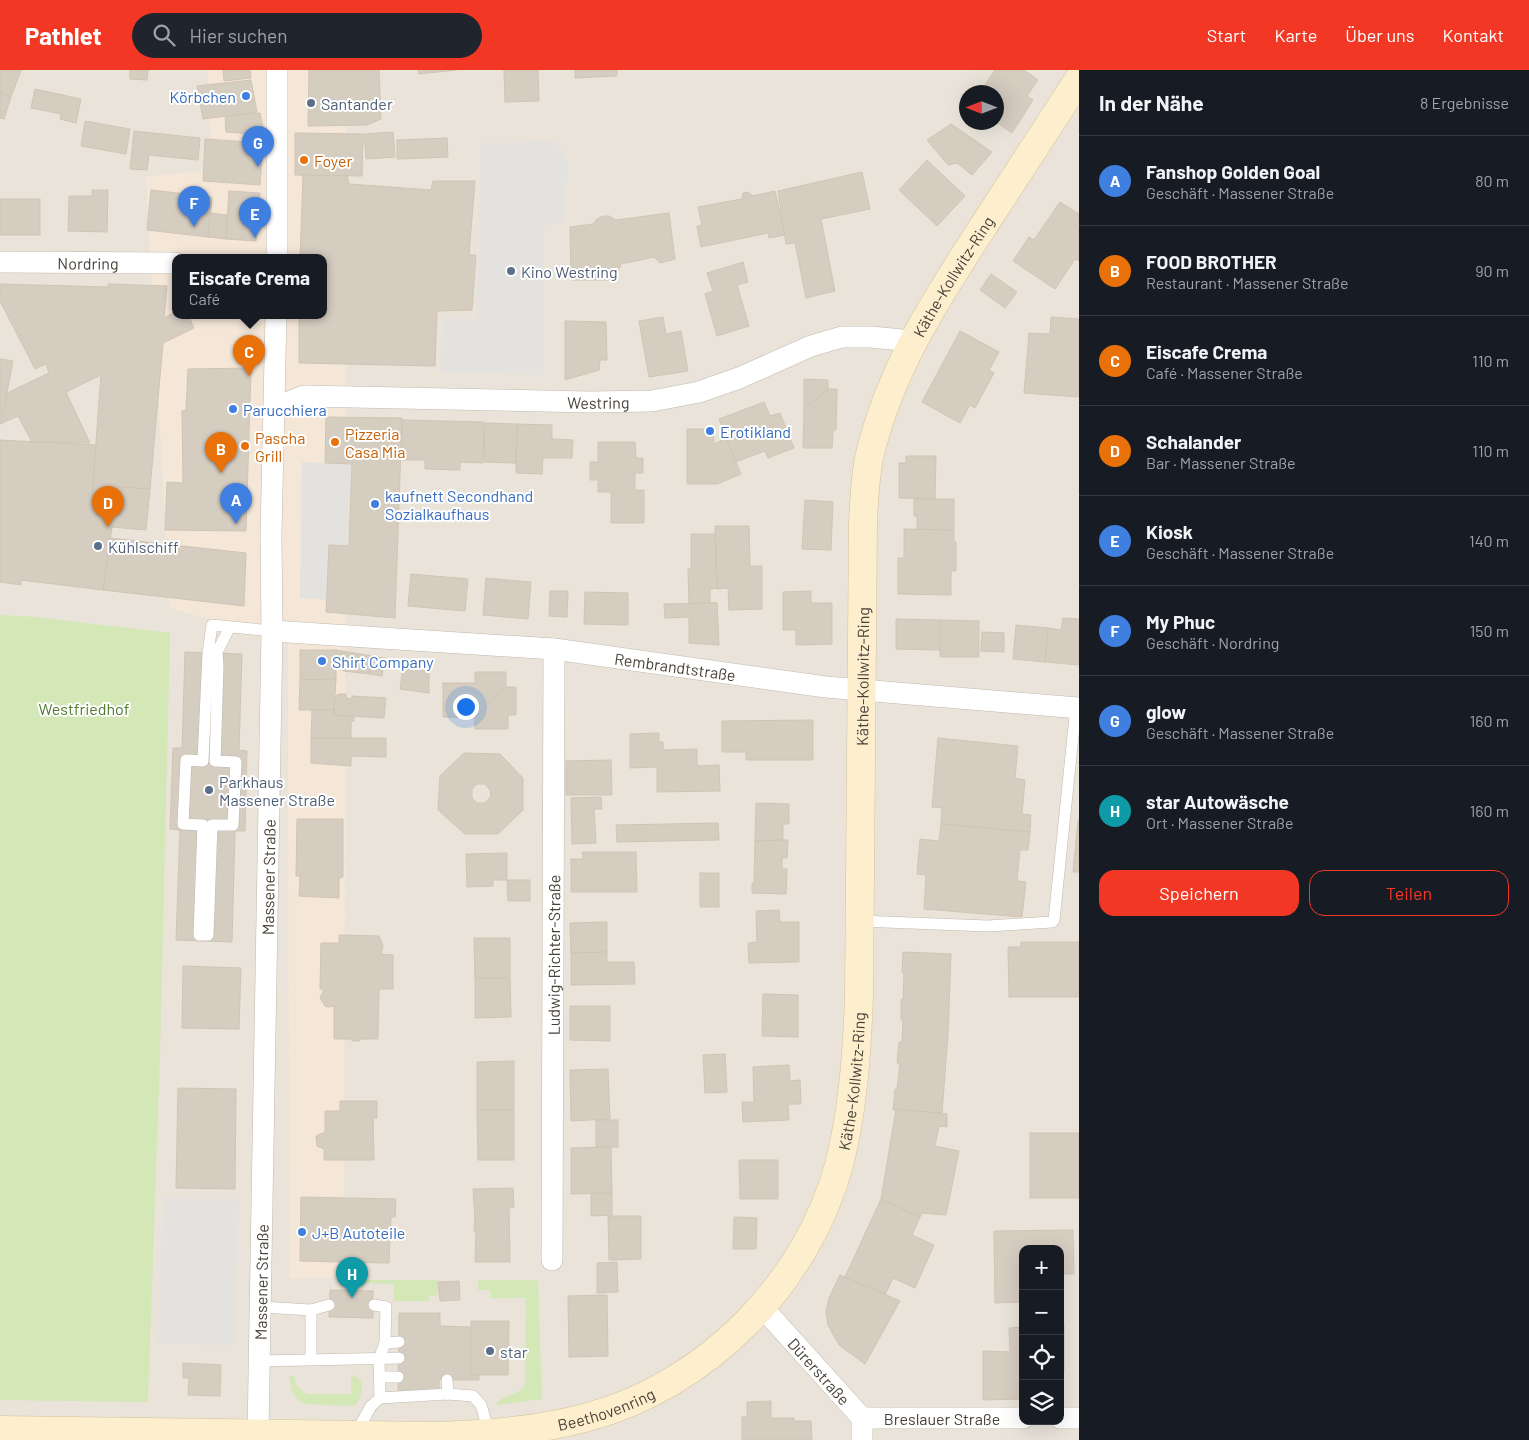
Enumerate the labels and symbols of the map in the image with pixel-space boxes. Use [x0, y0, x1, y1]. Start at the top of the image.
north arrow [959, 85, 1004, 130]
place label: Körbchen [169, 87, 236, 106]
marker: Körbchen [240, 90, 252, 102]
place label: Santander [321, 94, 393, 113]
marker: Santander [305, 97, 317, 109]
pin: G [242, 126, 274, 167]
place label: Foyer [314, 151, 352, 170]
marker: Foyer [298, 154, 310, 166]
pin: F [178, 186, 210, 227]
pin: E [239, 197, 271, 238]
street label: Käthe-Kollwitz-Ring [908, 212, 997, 340]
street label: Nordring [57, 253, 119, 272]
place label: Kino Westring [521, 262, 618, 281]
marker: Kino Westring [505, 265, 517, 277]
pin: C [233, 335, 265, 376]
street label: Westring [567, 392, 630, 412]
place label: Parucchiera [243, 400, 327, 419]
marker: Parucchiera [227, 403, 239, 415]
place label: Erotikland [720, 422, 791, 441]
place label: Pizzeria Casa Mia [345, 424, 406, 461]
marker: Erotikland [704, 425, 716, 437]
place label: Pascha Grill [255, 428, 305, 465]
pin: B [205, 432, 237, 473]
marker: Pizzeria Casa Mia [329, 436, 341, 448]
marker: Pascha Grill [239, 440, 251, 452]
pin: A [220, 483, 252, 524]
pin: D [92, 486, 124, 527]
place label: kaufnett Secondhand Sozialkaufhaus [385, 486, 533, 523]
marker: kaufnett Secondhand Sozialkaufhaus [369, 498, 381, 510]
place label: Kühlschiff [108, 537, 179, 556]
marker: Kühlschiff [92, 540, 104, 552]
street label: Käthe-Kollwitz-Ring [852, 607, 872, 746]
street label: Rembrandtstraße [613, 648, 737, 684]
place label: Shirt Company [332, 652, 434, 671]
marker: Shirt Company [316, 655, 328, 667]
your location [453, 694, 479, 720]
park label: Westfriedhof [39, 699, 130, 718]
place label: Parkhaus Massener Straße [219, 772, 335, 809]
marker: Parkhaus Massener Straße [203, 784, 215, 796]
street label: Massener Straße [257, 819, 278, 935]
street label: Ludwig-Richter-Straße [543, 875, 563, 1035]
street label: Käthe-Kollwitz-Ring [833, 1012, 868, 1152]
place label: J+B Autoteile [312, 1223, 405, 1242]
street label: Massener Straße [250, 1224, 271, 1340]
marker: J+B Autoteile [296, 1226, 308, 1238]
pin: H [336, 1257, 368, 1298]
street label: Dürerstraße [785, 1334, 855, 1408]
place label: star [500, 1342, 528, 1361]
marker: star [484, 1345, 496, 1357]
street label: Beethovenring [556, 1383, 657, 1434]
street label: Breslauer Straße [884, 1409, 1000, 1428]

